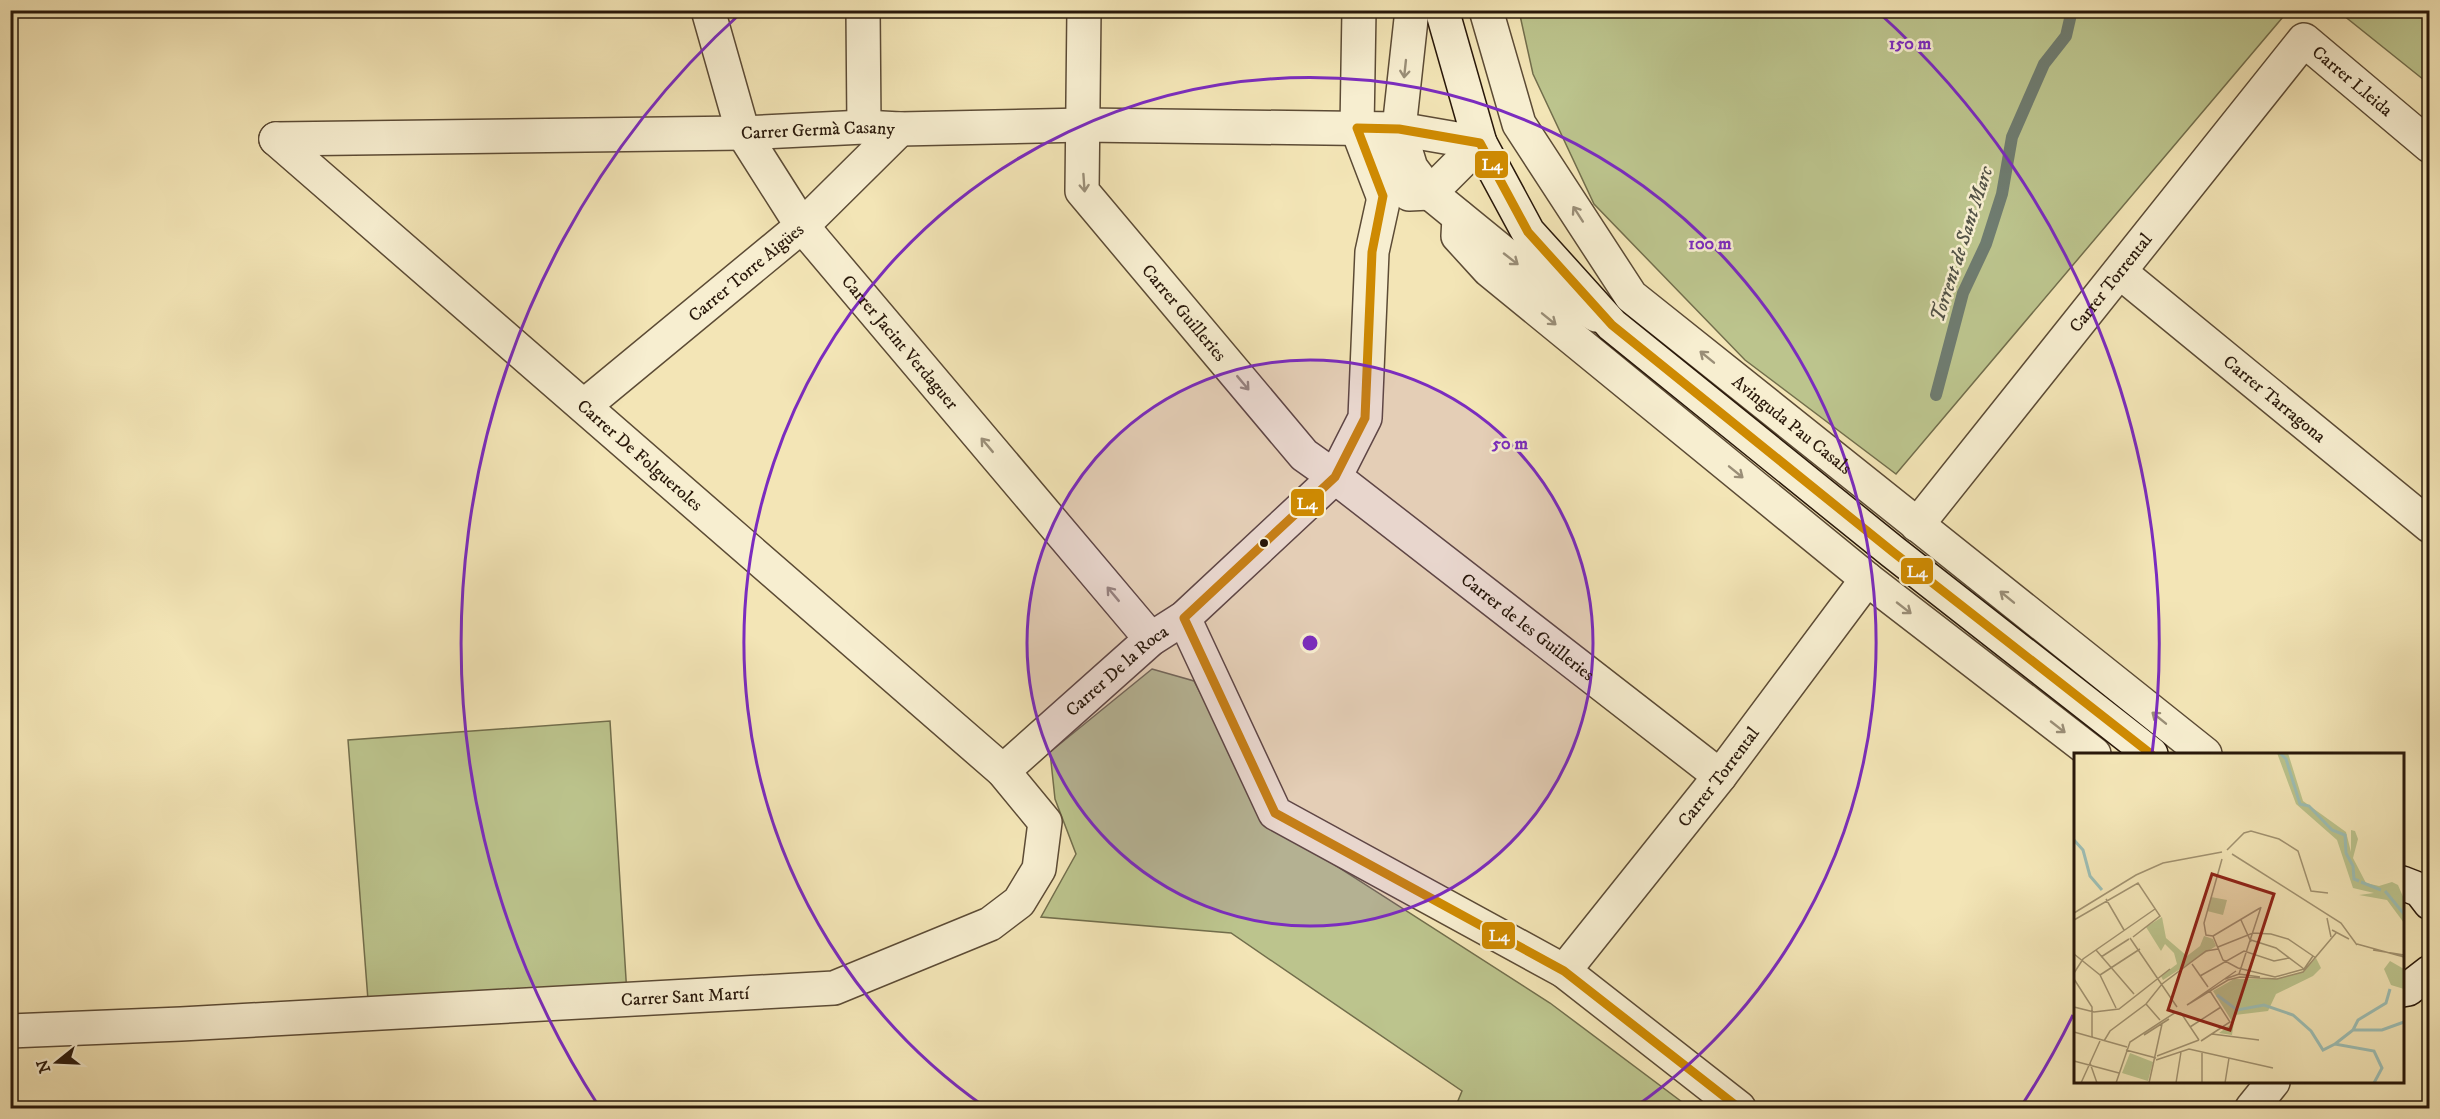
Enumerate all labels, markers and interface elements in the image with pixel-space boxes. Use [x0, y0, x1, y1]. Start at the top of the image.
text: 150 m [1889, 33, 1932, 55]
street label: Carrer Lleida [2307, 42, 2397, 122]
one-way arrow [1400, 58, 1411, 78]
street label: Carrer Germà Casany [740, 117, 896, 145]
line badge: L4 [1474, 150, 1509, 179]
text: L4 [1482, 155, 1503, 175]
water label: Torrent de Sant Marc [1926, 163, 2000, 325]
one-way arrow [1078, 173, 1089, 192]
one-way arrow [1571, 205, 1584, 222]
street label: Carrer Torre Aigües [684, 219, 809, 327]
street label: Carrer Torrental [2065, 229, 2158, 337]
text: 100 m [1688, 233, 1732, 255]
one-way arrow [1502, 252, 1518, 265]
street label: Carrer Guilleries [1137, 260, 1231, 366]
street label: Carrer Jacint Verdaguer [836, 271, 963, 415]
one-way arrow [1541, 313, 1557, 326]
one-way arrow [1699, 350, 1715, 363]
street label: Carrer Tarragona [2218, 351, 2330, 448]
street label: Avinguda Pau Casals [1727, 371, 1856, 480]
one-way arrow [1236, 375, 1250, 390]
street label: Carrer De Folgueroles [572, 395, 707, 516]
text: 50 m [1491, 433, 1528, 455]
one-way arrow [980, 438, 994, 453]
one-way arrow [1728, 466, 1744, 479]
line badge: L4 [1290, 488, 1325, 517]
text: L4 [1297, 494, 1318, 514]
unlabelled marker [1258, 537, 1270, 549]
line badge: L4 [1900, 557, 1934, 585]
text: L4 [1907, 562, 1928, 582]
street label: Carrer de les Guilleries [1456, 569, 1598, 686]
one-way arrow [1106, 587, 1120, 602]
one-way arrow [1999, 590, 2015, 603]
one-way arrow [1895, 601, 1911, 614]
street label: Carrer De la Roca [1062, 621, 1173, 722]
centre of rings [1300, 633, 1320, 653]
one-way arrow [2151, 712, 2167, 725]
one-way arrow [2050, 720, 2066, 733]
street label: Carrer Torrental [1673, 723, 1765, 832]
inset map [2074, 753, 2404, 1083]
line badge: L4 [1481, 921, 1516, 950]
text: L4 [1489, 926, 1510, 946]
street label: Carrer Sant Martí [620, 983, 751, 1012]
north arrow [27, 1032, 87, 1092]
text: N [32, 1057, 55, 1076]

